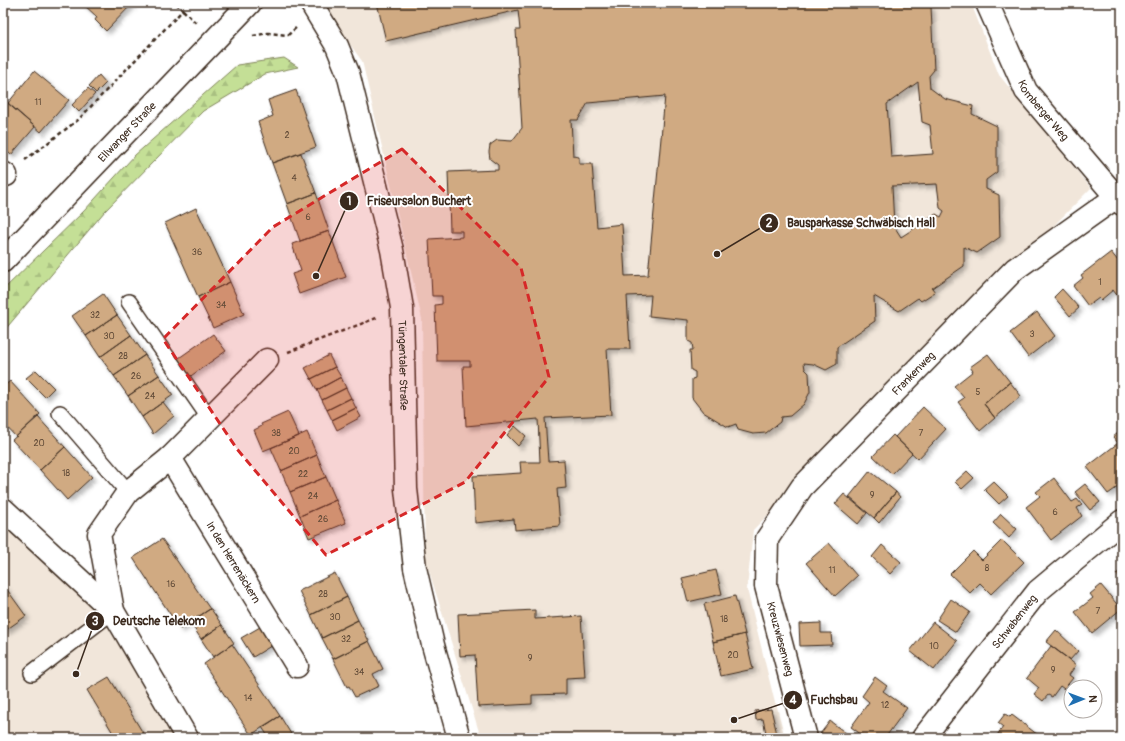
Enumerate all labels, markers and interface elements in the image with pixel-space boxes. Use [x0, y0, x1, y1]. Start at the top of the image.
street label: Komberger Weg [1015, 78, 1072, 144]
house number: 11 [34, 97, 42, 108]
street label: Ellwanger Straße [95, 99, 159, 164]
house number: 2 [284, 130, 290, 141]
house number: 4 [291, 173, 297, 184]
callout: Friseursalon Buchert [339, 189, 479, 213]
text: 1 [347, 194, 351, 209]
text: Friseursalon Buchert [367, 194, 472, 209]
callout: Bausparkasse Schwäbisch Hall [759, 211, 943, 235]
house number: 6 [305, 212, 311, 223]
text: 2 [766, 216, 773, 231]
text: Bausparkasse Schwäbisch Hall [787, 216, 935, 231]
house number: 36 [192, 247, 202, 258]
house number: 1 [1098, 277, 1102, 288]
house number: 34 [216, 300, 227, 311]
house number: 32 [90, 310, 100, 321]
street label: Tüngentaler Straße [396, 320, 411, 411]
house number: 3 [1029, 329, 1035, 340]
house number: 30 [103, 331, 115, 342]
street label: Frankenweg [889, 348, 938, 398]
house number: 28 [118, 351, 128, 362]
house number: 26 [131, 371, 141, 382]
house number: 5 [976, 387, 981, 398]
house number: 24 [145, 391, 156, 402]
house number: 38 [271, 428, 281, 439]
house number: 7 [919, 428, 924, 439]
house number: 20 [33, 438, 45, 449]
house number: 20 [288, 446, 300, 457]
house number: 18 [62, 468, 70, 479]
house number: 22 [298, 469, 308, 480]
house number: 9 [870, 490, 875, 501]
house number: 24 [308, 491, 319, 502]
house number: 6 [1052, 507, 1058, 518]
house number: 26 [318, 514, 328, 525]
street label: In den Herrenäckern [204, 519, 263, 605]
house number: 8 [985, 563, 990, 574]
house number: 11 [828, 565, 836, 576]
house number: 16 [167, 579, 175, 590]
house number: 28 [318, 589, 328, 600]
street label: Schwabenweg [989, 591, 1040, 651]
street label: Kreuzwiesenweg [764, 600, 796, 678]
house number: 7 [1096, 606, 1101, 617]
callout: Deutsche Telekom [85, 609, 213, 633]
house number: 30 [329, 612, 341, 623]
text: 3 [92, 614, 99, 629]
text: Deutsche Telekom [113, 614, 205, 629]
house number: 18 [720, 614, 728, 625]
house number: 32 [341, 634, 351, 645]
house number: 10 [929, 641, 939, 652]
house number: 20 [727, 650, 739, 661]
house number: 9 [528, 653, 533, 664]
house number: 9 [1051, 665, 1056, 676]
house number: 34 [354, 667, 365, 678]
north arrow [1063, 679, 1103, 719]
callout: Fuchsbau [783, 688, 866, 712]
house number: 14 [244, 693, 253, 704]
text: 4 [789, 693, 797, 708]
text: Fuchsbau [810, 693, 858, 708]
text: N [1086, 695, 1099, 703]
house number: 12 [881, 700, 889, 711]

